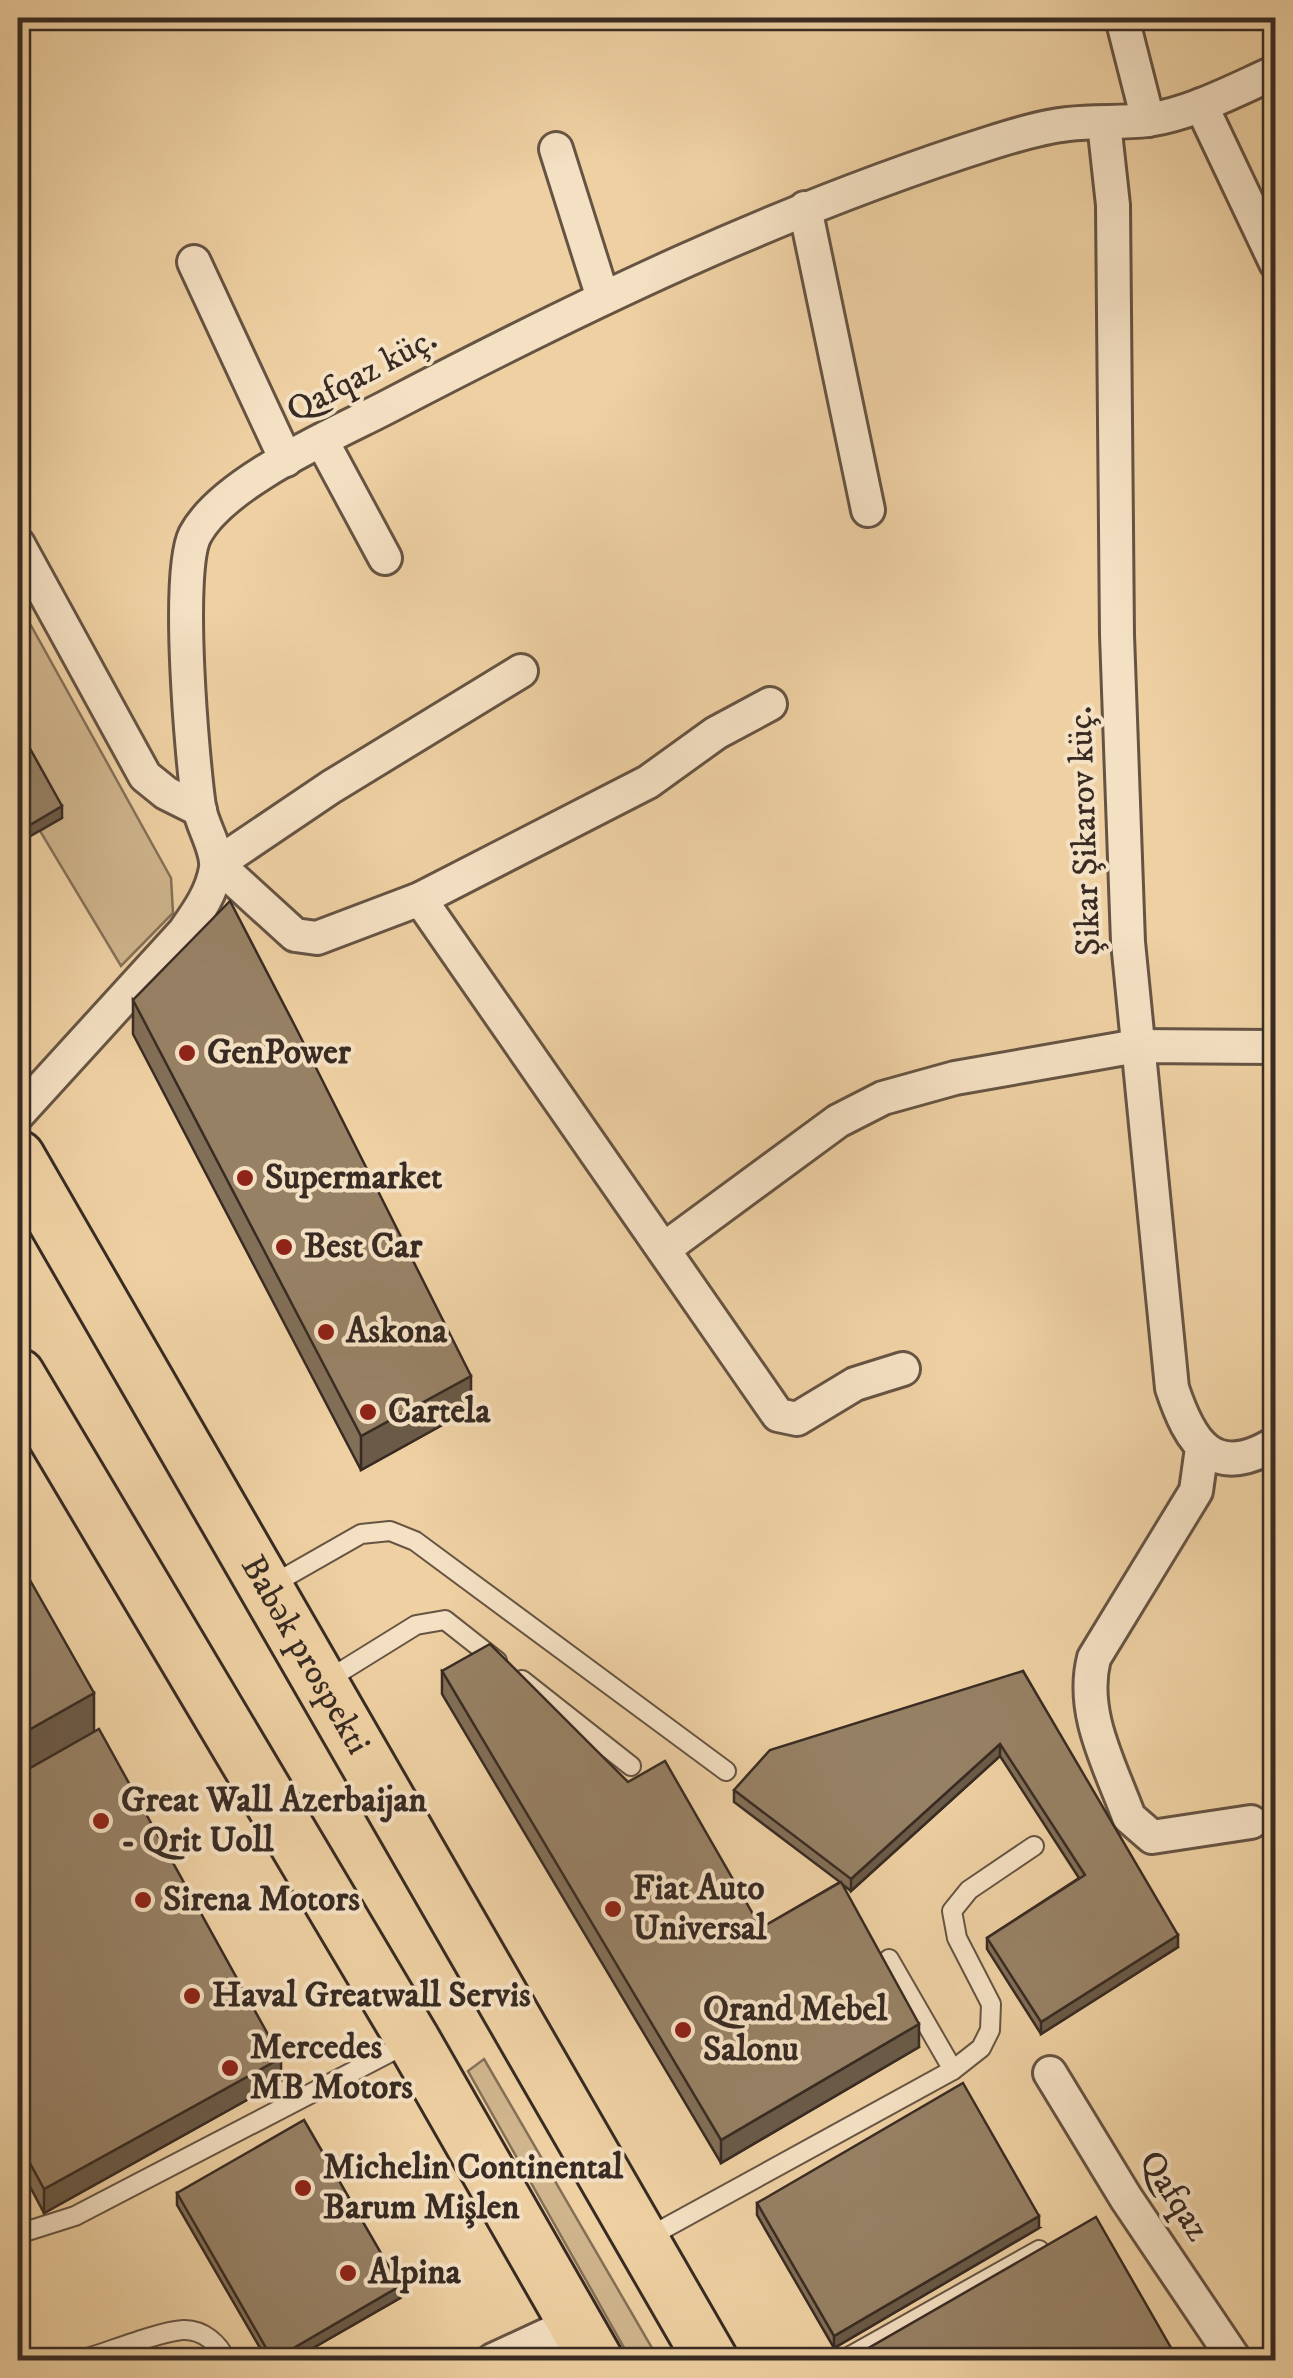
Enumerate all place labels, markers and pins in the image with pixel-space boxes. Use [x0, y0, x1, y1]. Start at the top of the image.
place label: GenPower [207, 1031, 352, 1075]
marker: GenPower [176, 1042, 198, 1064]
place label: Supermarket [265, 1156, 443, 1200]
marker: Supermarket [234, 1167, 256, 1189]
place label: Best Car [304, 1225, 423, 1269]
marker: Best Car [273, 1236, 295, 1258]
place label: Askona [345, 1310, 448, 1354]
marker: Askona [315, 1321, 337, 1343]
place label: Cartela [388, 1390, 491, 1434]
marker: Cartela [357, 1401, 379, 1423]
place label: Great Wall Azerbaijan - Qrit Uoll [121, 1779, 427, 1863]
marker: Great Wall Azerbaijan - Qrit Uoll [90, 1810, 112, 1832]
place label: Fiat Auto Universal [633, 1867, 767, 1951]
place label: Sirena Motors [163, 1878, 360, 1922]
marker: Sirena Motors [132, 1889, 154, 1911]
marker: Fiat Auto Universal [602, 1898, 624, 1920]
place label: Haval Greatwall Servis [212, 1974, 531, 2018]
marker: Haval Greatwall Servis [181, 1985, 203, 2007]
place label: Qrand Mebel Salonu [703, 1988, 888, 2072]
marker: Qrand Mebel Salonu [672, 2019, 694, 2041]
place label: Mercedes MB Motors [250, 2026, 413, 2110]
marker: Mercedes MB Motors [219, 2057, 241, 2079]
place label: Michelin Continental Barum Mişlen [323, 2146, 624, 2230]
marker: Michelin Continental Barum Mişlen [292, 2177, 314, 2199]
place label: Alpina [367, 2251, 462, 2295]
marker: Alpina [337, 2262, 359, 2284]

